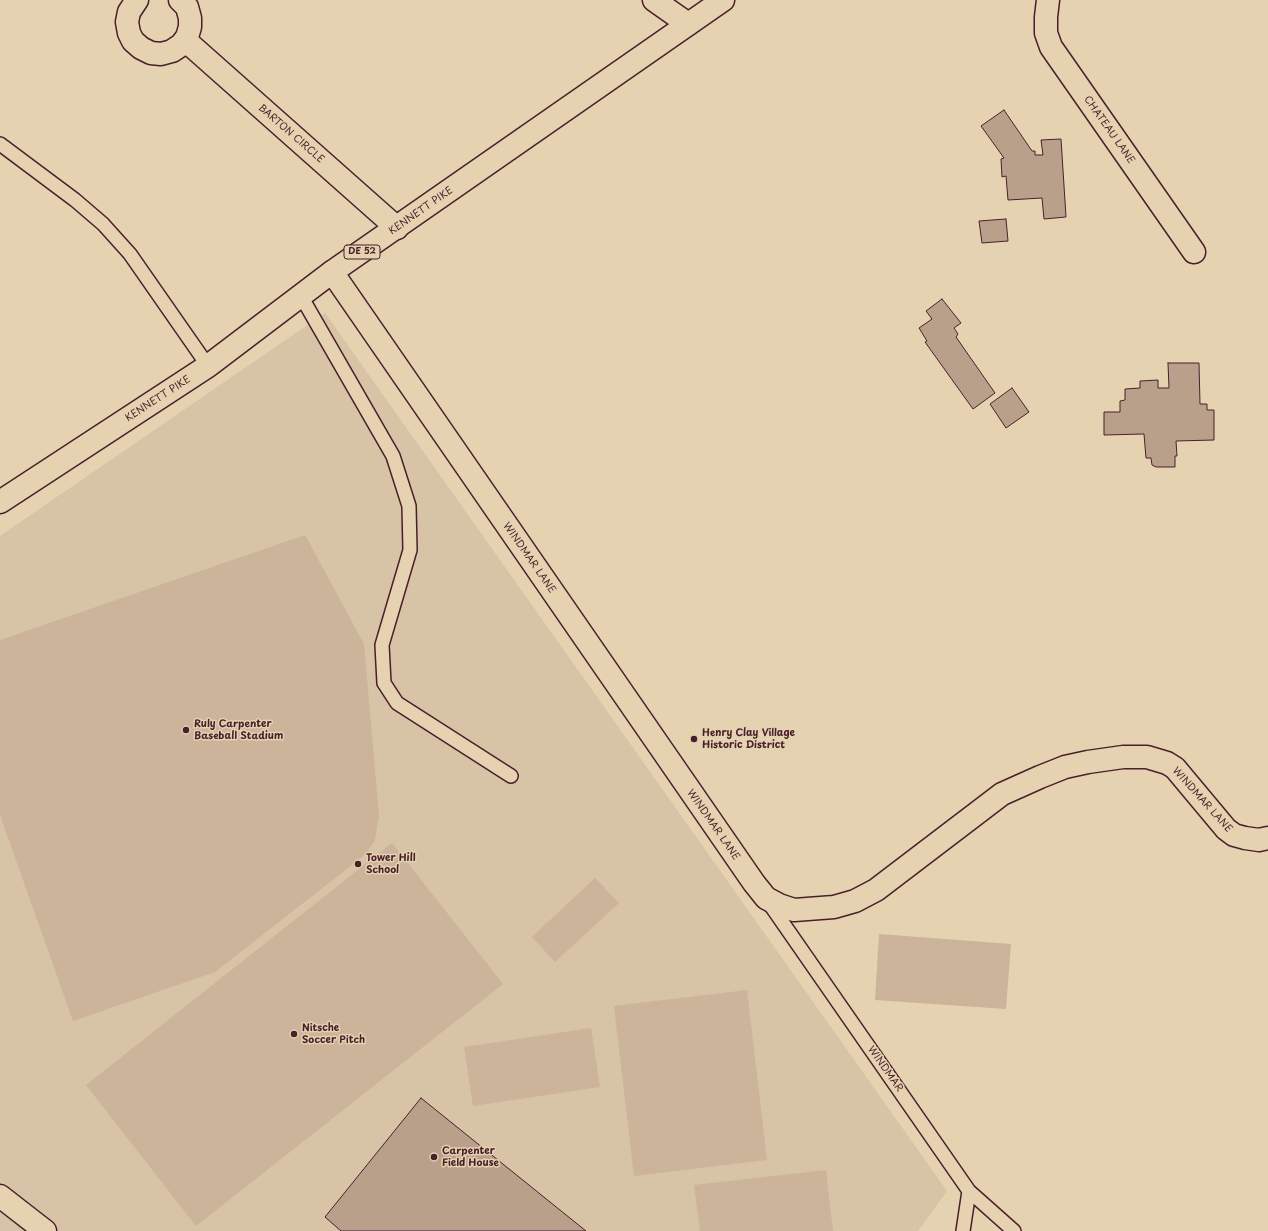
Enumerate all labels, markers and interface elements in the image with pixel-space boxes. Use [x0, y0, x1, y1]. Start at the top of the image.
street label: CHATEAU LANE [1081, 94, 1137, 166]
street label: BARTON CIRCLE [256, 102, 326, 166]
street label: KENNETT PIKE [387, 185, 455, 237]
road number: DE 52 [344, 245, 380, 259]
street label: KENNETT PIKE [123, 373, 193, 425]
street label: WINDMAR LANE [500, 520, 558, 596]
place label: Ruly Carpenter Baseball Stadium [194, 718, 283, 742]
marker: Ruly Carpenter Baseball Stadium [181, 725, 191, 735]
place label: Henry Clay Village Historic District [702, 727, 795, 750]
marker: Henry Clay Village Historic District [689, 734, 699, 744]
street label: WINDMAR LANE [1170, 765, 1234, 835]
street label: WINDMAR LANE [684, 787, 742, 863]
place label: Tower Hill School [366, 852, 416, 876]
marker: Tower Hill School [353, 859, 363, 869]
place label: Nitsche Soccer Pitch [302, 1022, 365, 1046]
marker: Nitsche Soccer Pitch [289, 1029, 299, 1039]
street label: WINDMAR [865, 1044, 905, 1094]
place label: Carpenter Field House [442, 1145, 499, 1168]
marker: Carpenter Field House [429, 1152, 439, 1162]

